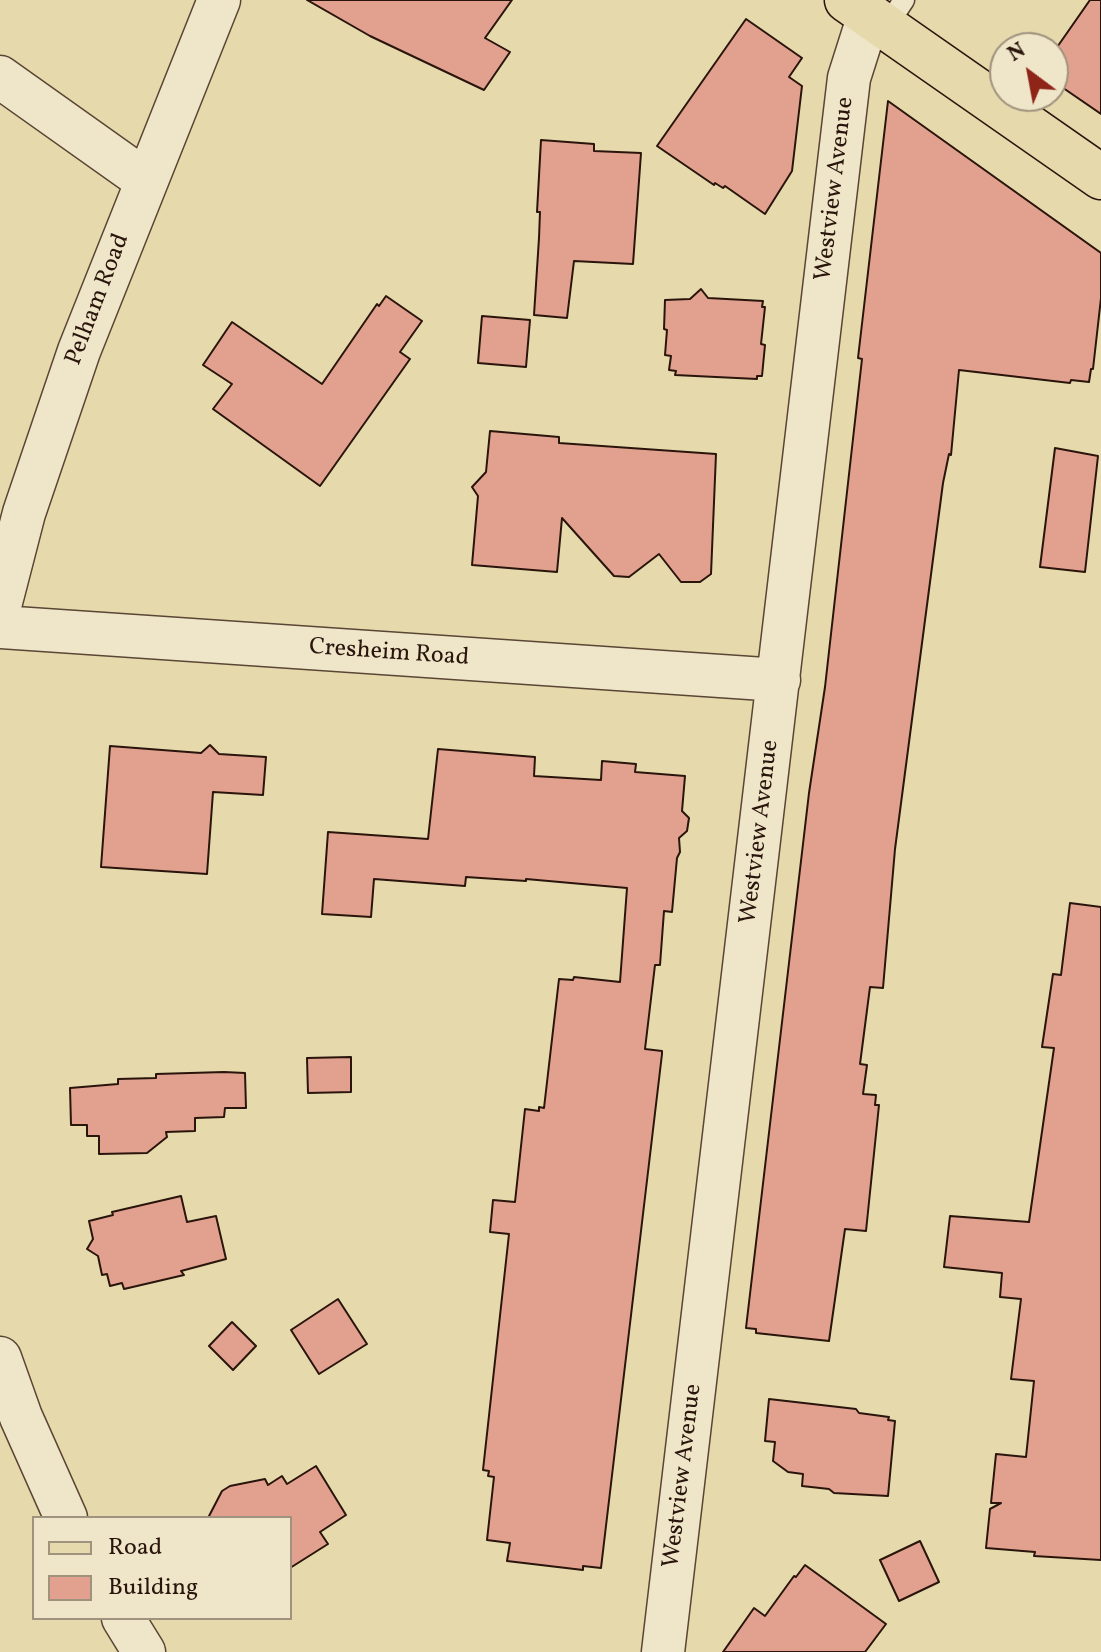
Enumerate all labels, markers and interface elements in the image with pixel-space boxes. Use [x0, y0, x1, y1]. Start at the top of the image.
north arrow [989, 32, 1069, 112]
text: N [1002, 36, 1032, 70]
street label: Westview Avenue [810, 95, 862, 283]
street label: Pelham Road [61, 230, 137, 370]
street label: Cresheim Road [308, 634, 470, 674]
street label: Westview Avenue [735, 738, 787, 926]
street label: Westview Avenue [658, 1382, 710, 1570]
legend [32, 1516, 292, 1620]
text: Road [108, 1531, 162, 1565]
text: Building [108, 1571, 198, 1605]

